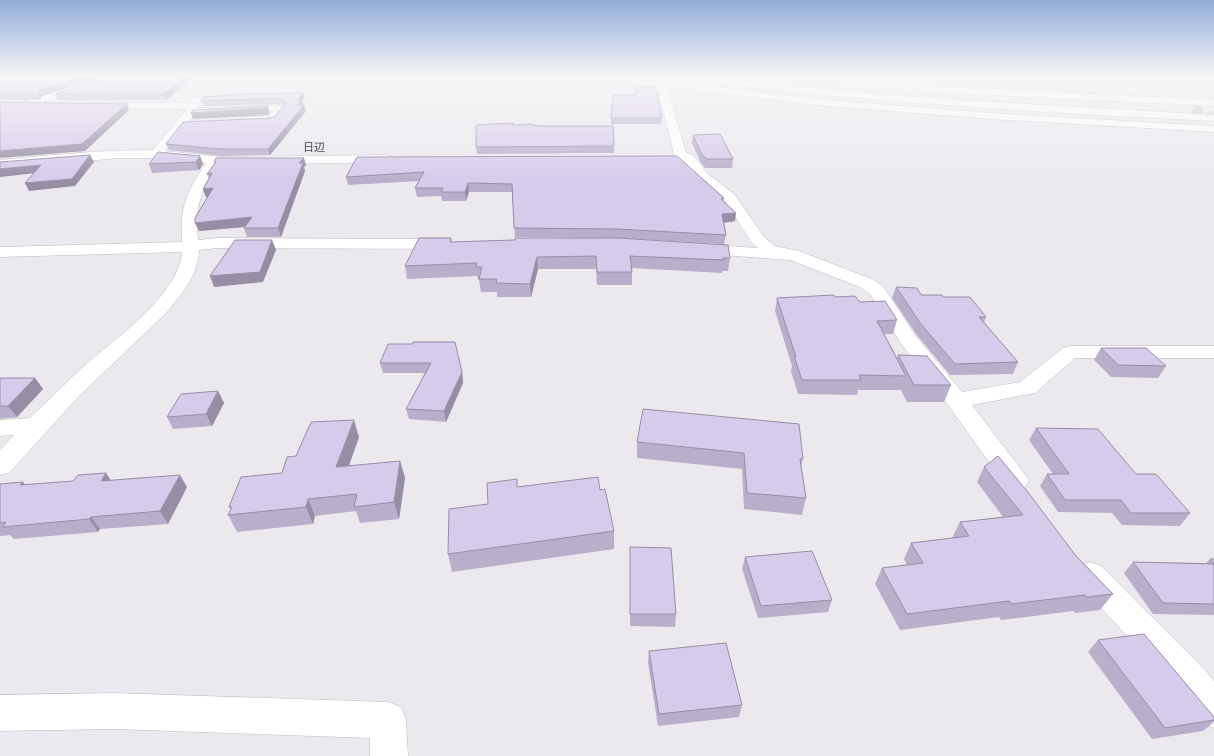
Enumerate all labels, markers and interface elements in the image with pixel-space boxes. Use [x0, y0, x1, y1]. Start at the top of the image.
district label: 日辺 [303, 141, 325, 154]

